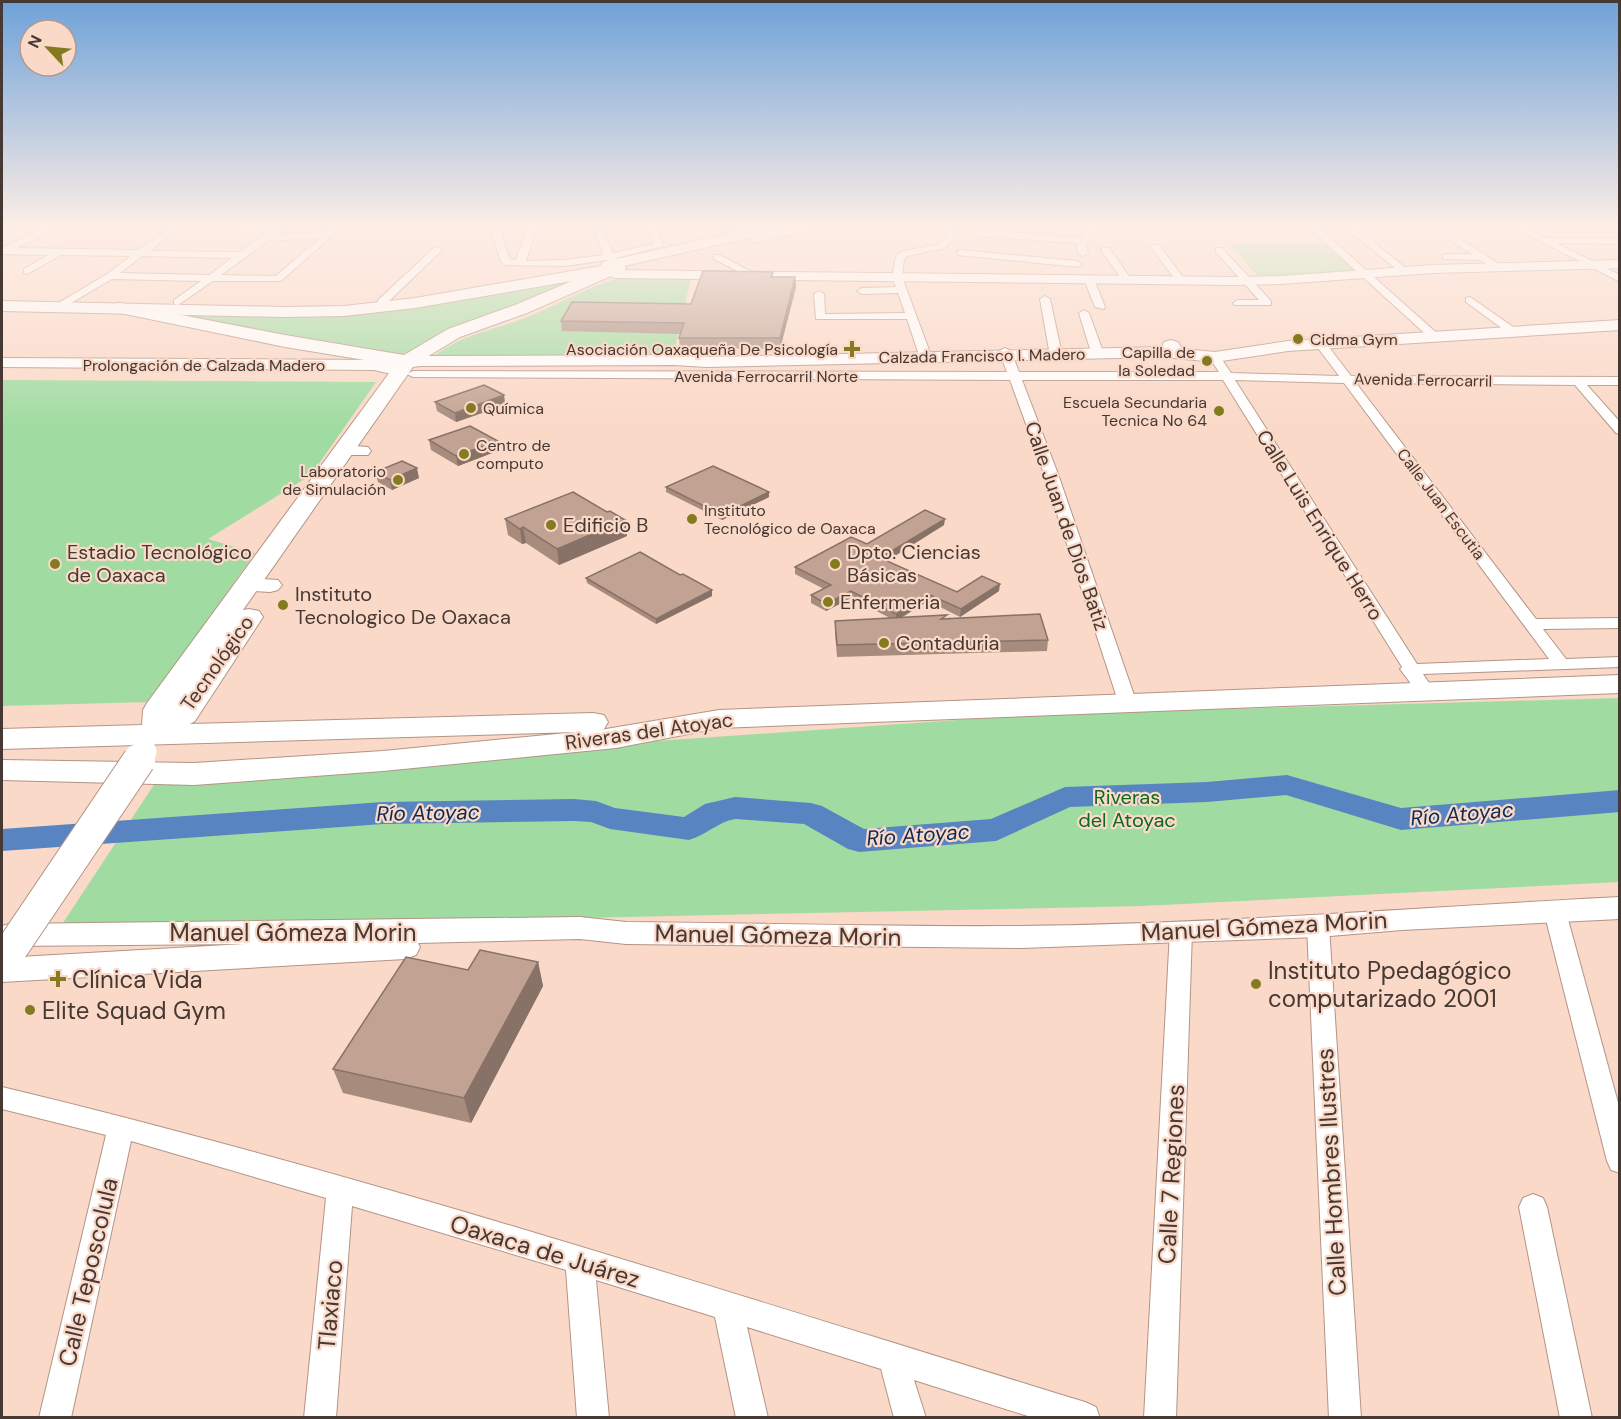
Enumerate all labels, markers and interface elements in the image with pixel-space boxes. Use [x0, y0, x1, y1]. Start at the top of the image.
north arrow [18, 18, 78, 78]
text: N [23, 32, 47, 51]
place label: Cidma Gym [1310, 329, 1398, 350]
marker: Cidma Gym [1291, 332, 1305, 346]
place label: Asociación Oaxaqueña De Psicología [566, 339, 838, 360]
marker: Asociación Oaxaqueña De Psicología [843, 340, 861, 358]
place label: Capilla de la Soledad [1118, 342, 1195, 381]
street label: Calzada Francisco I. Madero [879, 344, 1085, 368]
marker: Capilla de la Soledad [1200, 354, 1214, 368]
street label: Prolongación de Calzada Madero [83, 355, 325, 376]
street label: Avenida Ferrocarril Norte [674, 366, 858, 387]
street label: Avenida Ferrocarril [1354, 368, 1492, 392]
place label: Escuela Secundaria Tecnica No 64 [1063, 392, 1207, 431]
place label: Química [483, 398, 544, 419]
marker: Química [464, 401, 478, 415]
marker: Escuela Secundaria Tecnica No 64 [1212, 404, 1226, 418]
street label: Calle Juan de Dios Batiz [1019, 418, 1115, 634]
street label: Calle Luis Enrique Herro [1251, 425, 1389, 625]
place label: Centro de computo [476, 435, 551, 474]
street label: Calle Juan Escutia [1392, 444, 1490, 564]
marker: Centro de computo [457, 447, 471, 461]
place label: Laboratorio de Simulación [282, 461, 386, 500]
marker: Laboratorio de Simulación [391, 473, 405, 487]
place label: Instituto Tecnológico de Oaxaca [704, 500, 876, 539]
place label: Edificio B [563, 512, 648, 538]
marker: Instituto Tecnológico de Oaxaca [685, 512, 699, 526]
marker: Edificio B [544, 518, 558, 532]
place label: Estadio Tecnológico de Oaxaca [67, 539, 252, 588]
place label: Dpto. Ciencias Básicas [847, 539, 981, 588]
marker: Estadio Tecnológico de Oaxaca [48, 557, 62, 571]
marker: Dpto. Ciencias Básicas [828, 557, 842, 571]
place label: Instituto Tecnologico De Oaxaca [295, 581, 511, 630]
place label: Enfermeria [840, 589, 940, 615]
marker: Enfermeria [821, 595, 835, 609]
marker: Instituto Tecnologico De Oaxaca [276, 598, 290, 612]
street label: Tecnológico [175, 610, 259, 716]
place label: Contaduria [896, 630, 999, 656]
marker: Contaduria [877, 636, 891, 650]
street label: Riveras del Atoyac [563, 706, 735, 756]
park label: Riveras del Atoyac [1078, 784, 1176, 833]
water label: Río Atoyac [1409, 796, 1515, 832]
water label: Río Atoyac [376, 798, 480, 828]
water label: Río Atoyac [865, 817, 971, 853]
street label: Manuel Gómeza Morin [1140, 904, 1388, 948]
street label: Manuel Gómeza Morin [170, 917, 416, 948]
street label: Manuel Gómeza Morin [654, 917, 902, 953]
place label: Instituto Ppedagógico computarizado 2001 [1268, 955, 1511, 1014]
place label: Clínica Vida [72, 964, 203, 995]
marker: Clínica Vida [49, 970, 67, 988]
marker: Instituto Ppedagógico computarizado 2001 [1249, 977, 1263, 991]
place label: Elite Squad Gym [42, 995, 226, 1026]
marker: Elite Squad Gym [23, 1003, 37, 1017]
street label: Calle Hombres Ilustres [1309, 1047, 1353, 1297]
street label: Calle 7 Regiones [1151, 1083, 1191, 1265]
street label: Calle Teposcolula [51, 1175, 125, 1369]
street label: Oaxaca de Juárez [446, 1207, 644, 1295]
street label: Tlaxiaco [311, 1259, 349, 1351]

